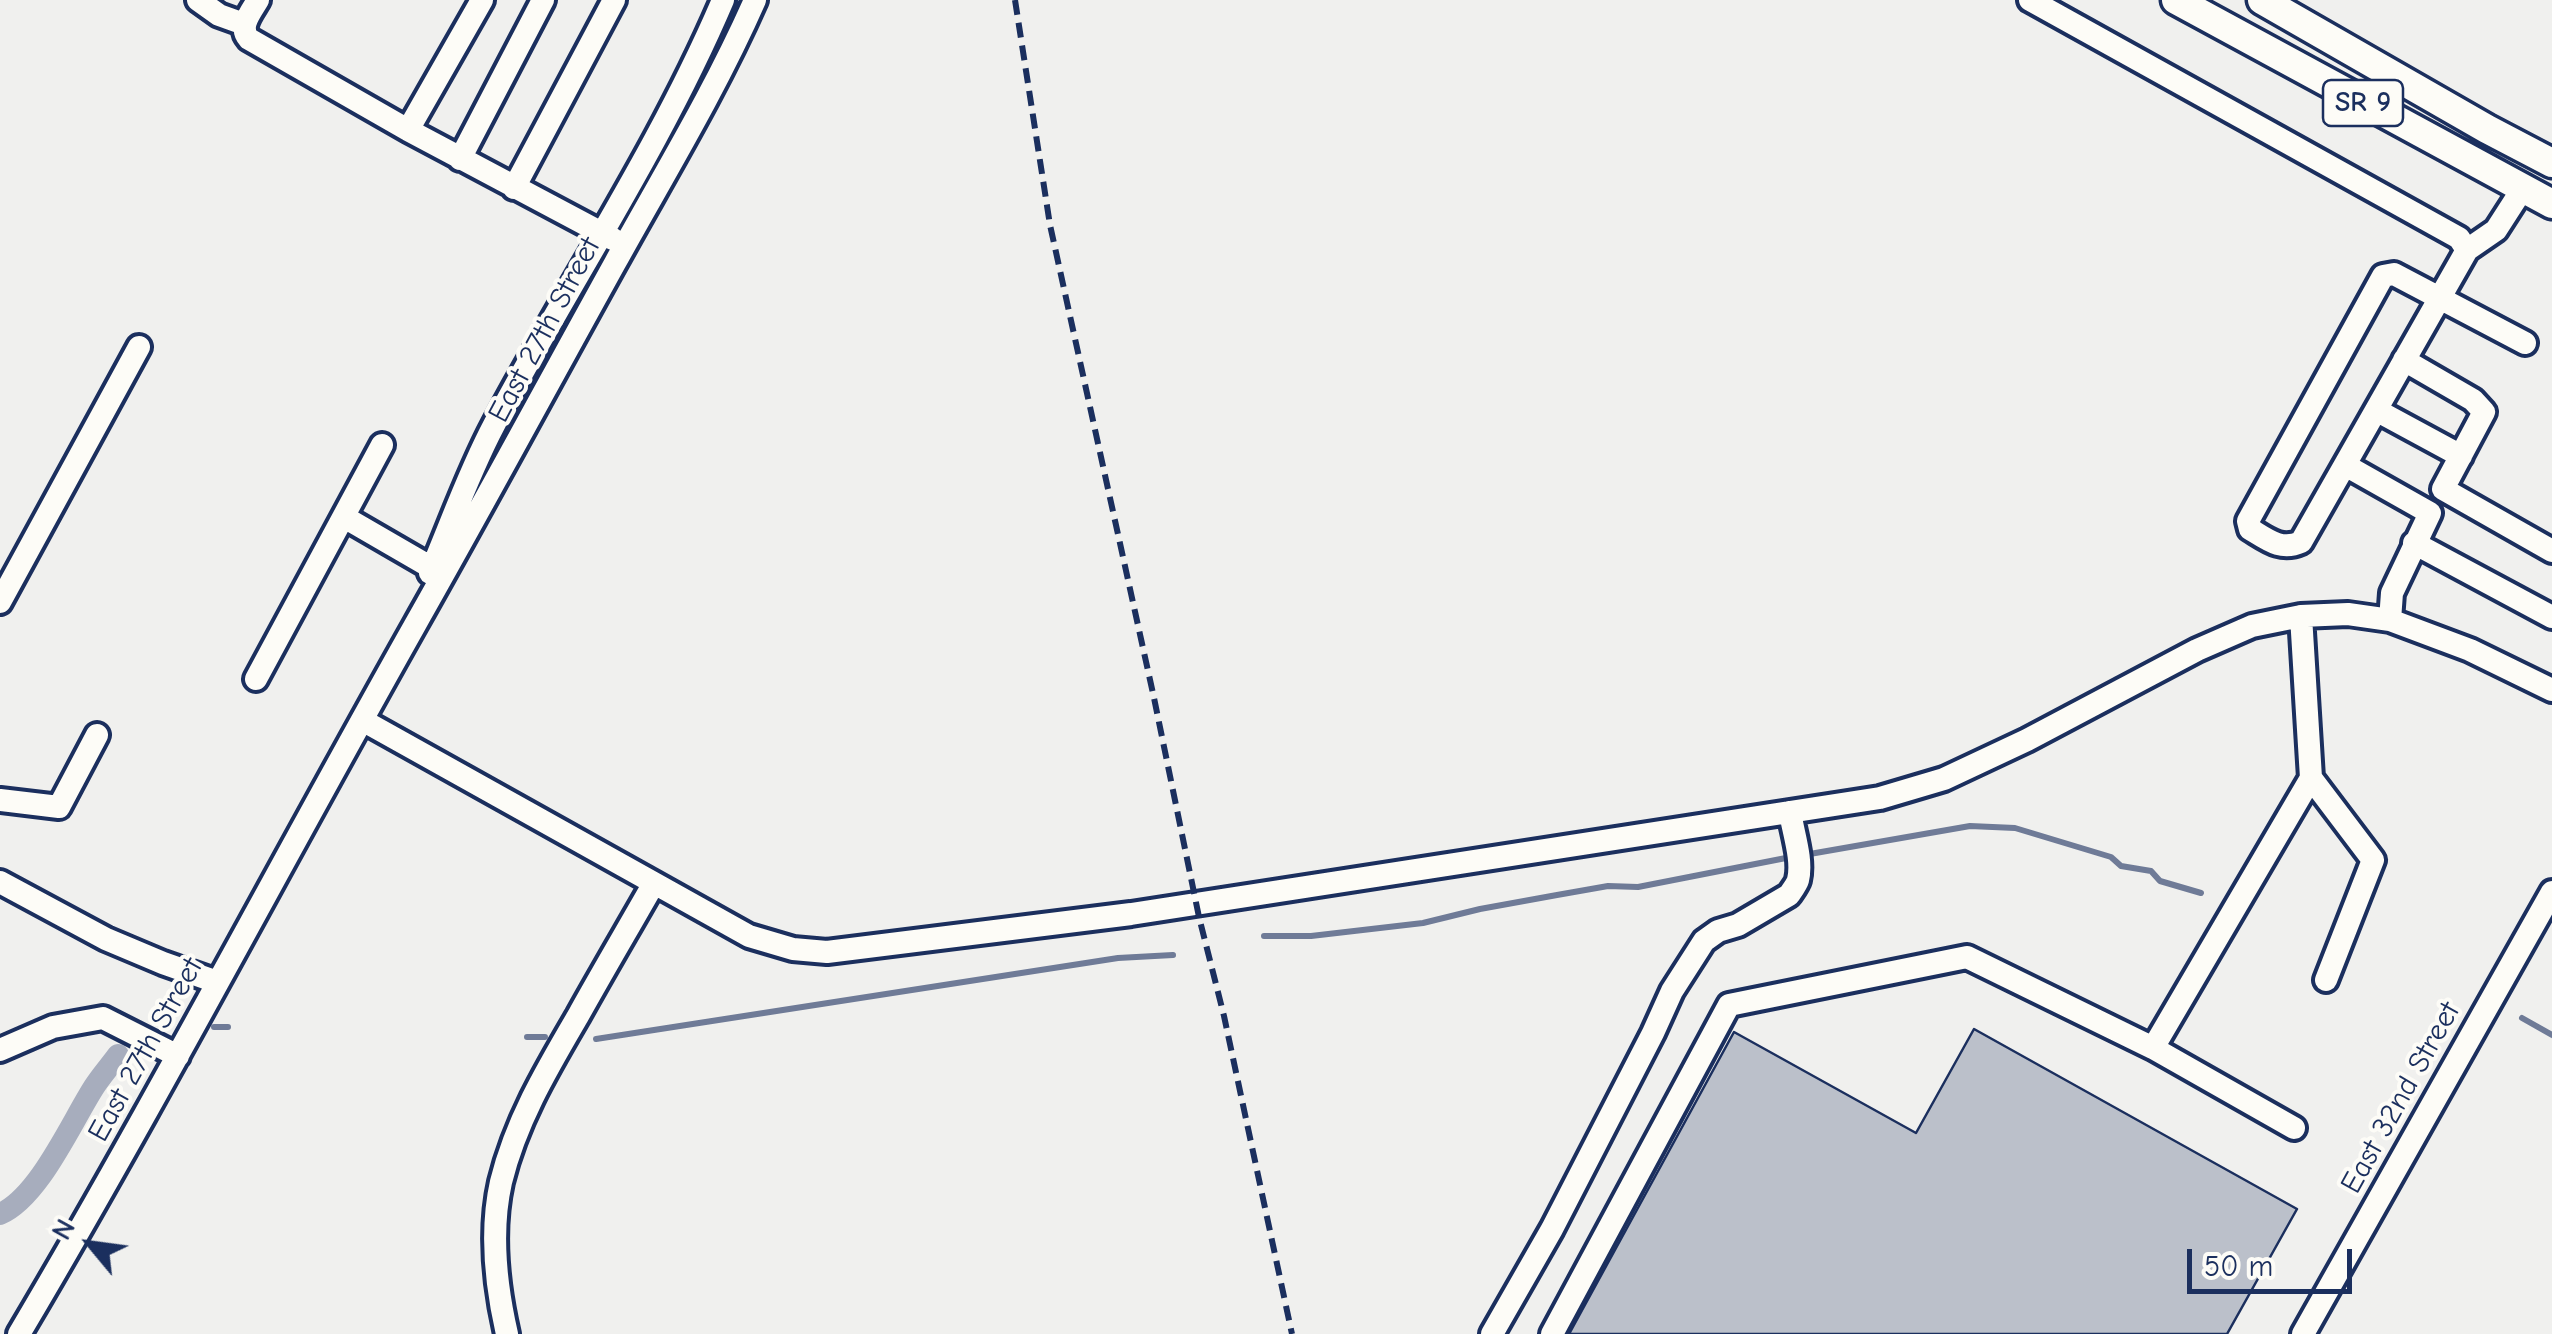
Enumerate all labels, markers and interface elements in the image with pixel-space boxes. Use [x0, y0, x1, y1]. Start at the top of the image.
road number: SR 9 [2323, 80, 2403, 126]
street label: East 27th Street [481, 231, 609, 429]
street label: East 27th Street [81, 952, 211, 1148]
street label: East 32nd Street [2334, 996, 2468, 1200]
north arrow [40, 1194, 140, 1294]
text: N [45, 1214, 82, 1245]
scale bar [2192, 1229, 2357, 1291]
text: 50 m [2204, 1249, 2273, 1284]

